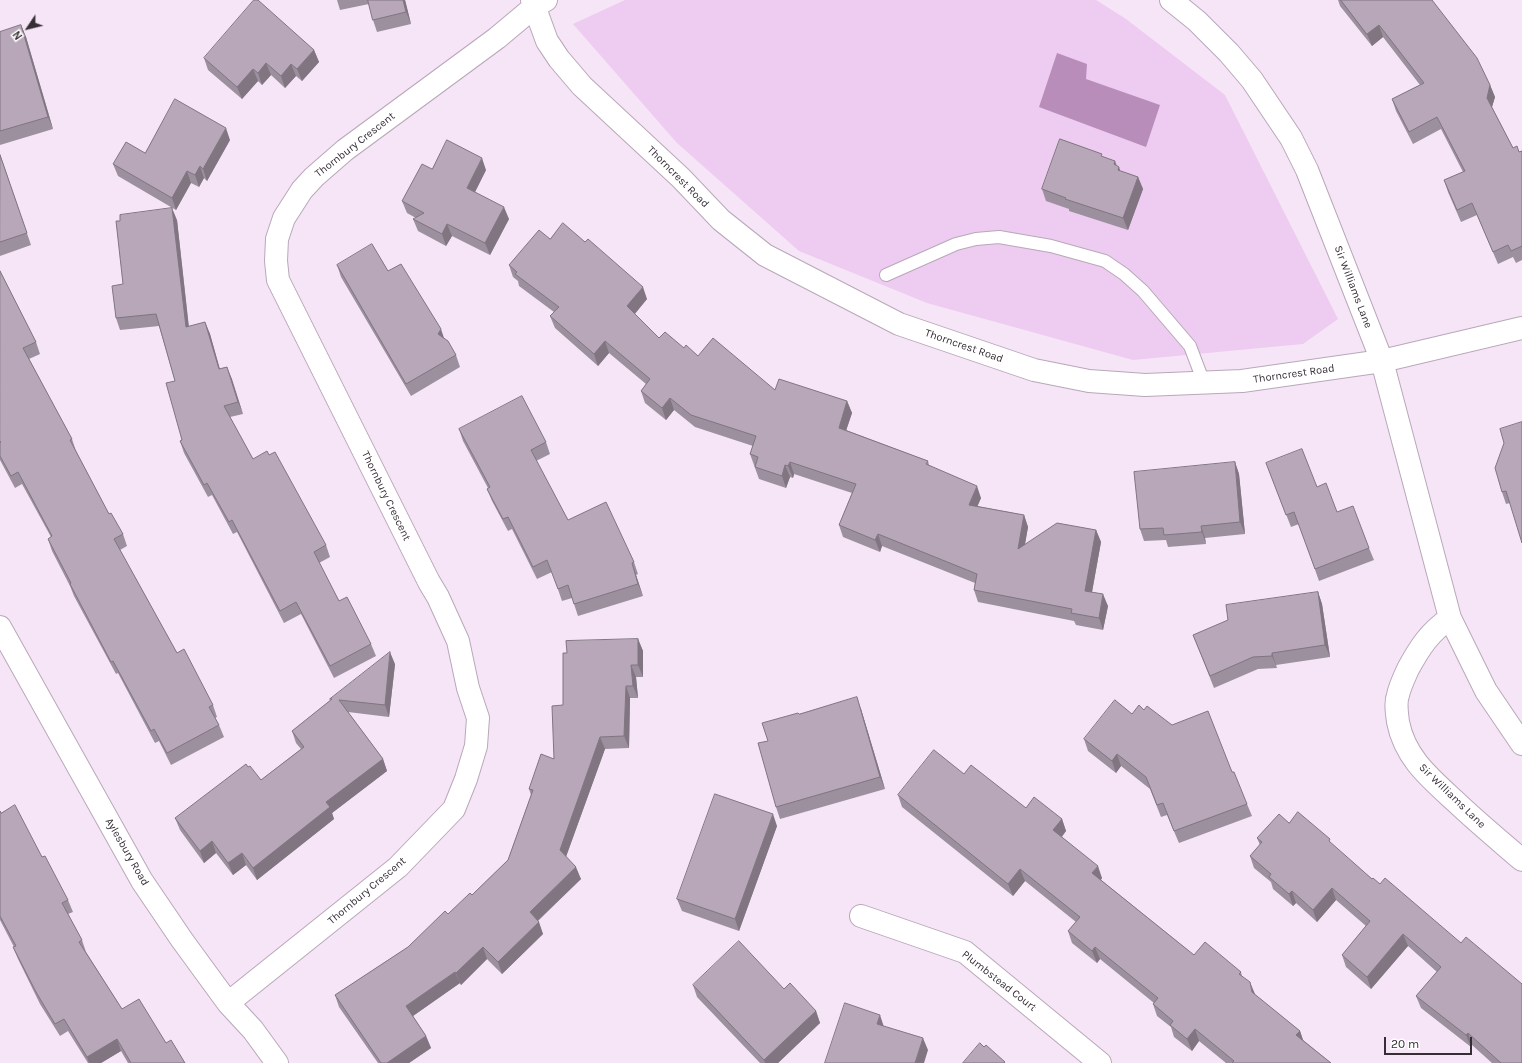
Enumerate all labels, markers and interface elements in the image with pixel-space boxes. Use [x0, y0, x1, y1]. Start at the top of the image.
north arrow [8, 8, 48, 48]
text: N [10, 28, 25, 42]
street label: Thornbury Crescent [312, 110, 398, 180]
street label: Thorncrest Road [644, 143, 712, 211]
street label: Sir Williams Lane [1331, 244, 1375, 330]
street label: Thorncrest Road [923, 326, 1005, 366]
street label: Thorncrest Road [1253, 362, 1335, 386]
street label: Thornbury Crescent [359, 449, 413, 543]
street label: Sir Williams Lane [1416, 761, 1488, 831]
street label: Aylesbury Road [102, 816, 152, 888]
street label: Thornbury Crescent [325, 854, 409, 928]
street label: Plumbstead Court [959, 948, 1039, 1014]
scale bar [1386, 1029, 1474, 1055]
text: 20 m [1391, 1037, 1419, 1051]

